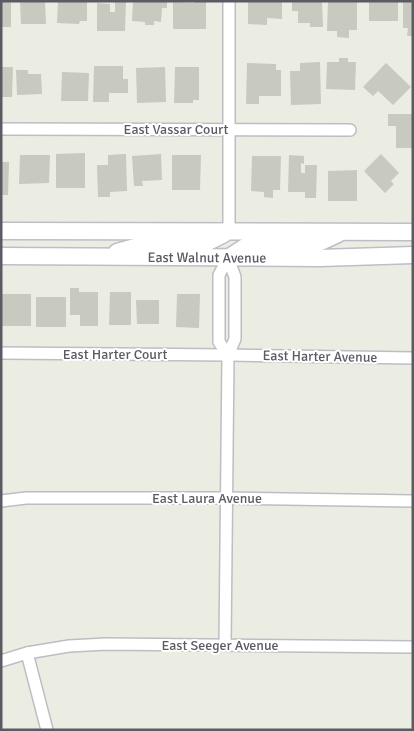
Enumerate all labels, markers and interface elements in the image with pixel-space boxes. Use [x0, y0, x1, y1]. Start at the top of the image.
street label: East Vassar Court [124, 121, 229, 138]
street label: East Walnut Avenue [148, 249, 266, 267]
street label: East Harter Court [63, 346, 167, 363]
street label: East Harter Avenue [262, 347, 378, 366]
street label: East Laura Avenue [152, 490, 262, 507]
street label: East Seeger Avenue [161, 637, 279, 654]

